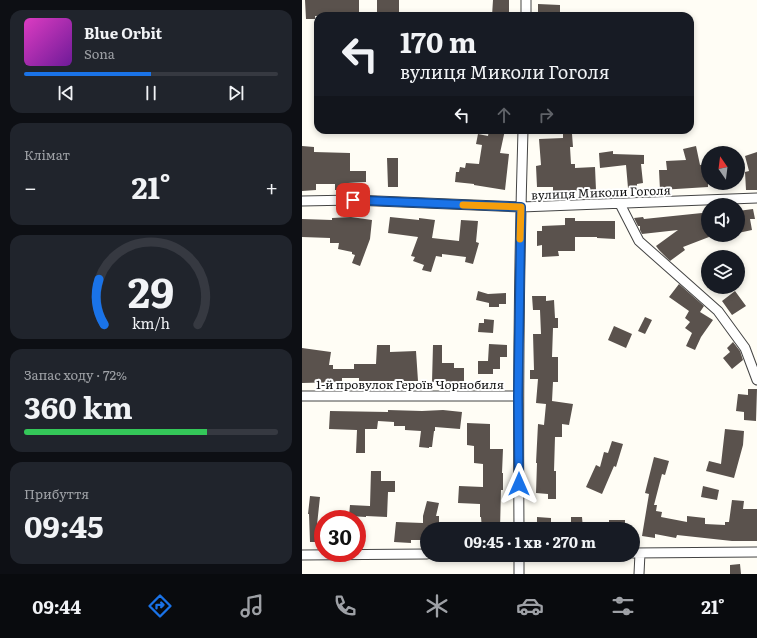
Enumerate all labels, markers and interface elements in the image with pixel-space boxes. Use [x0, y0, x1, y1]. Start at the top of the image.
text: 170 m [400, 20, 477, 62]
text: Blue Orbit [84, 21, 162, 44]
icon: left [334, 28, 386, 80]
text: Sona [84, 44, 115, 63]
text: вулиця Миколи Гоголя [400, 58, 610, 85]
icon: previous [55, 82, 77, 104]
icon: pause [140, 82, 162, 104]
icon: next [225, 82, 247, 104]
icon: left [451, 104, 473, 126]
icon: ahead [493, 104, 515, 126]
icon: right [535, 104, 557, 126]
text: Клімат [24, 145, 70, 164]
north arrow [701, 146, 745, 190]
map controls [701, 146, 745, 294]
text: 21° [131, 164, 171, 208]
text: − [24, 170, 37, 203]
text: + [265, 170, 278, 203]
street label: вулиця Миколи Гоголя [531, 181, 671, 203]
pin [336, 183, 370, 217]
icon: arrive [342, 189, 364, 211]
button: sound [701, 198, 745, 242]
button: layers [701, 250, 745, 294]
text: 29 [128, 259, 174, 321]
text: km/h [132, 312, 171, 333]
text: Запас ходу · 72% [24, 365, 127, 384]
street label: 1-й провулок Героїв Чорнобиля [316, 375, 504, 393]
text: 360 km [24, 384, 133, 428]
position arrow [498, 463, 540, 505]
text: Прибуття [24, 484, 89, 503]
text: 09:45 [24, 503, 104, 547]
speed limit sign: 30 [314, 510, 366, 562]
text: 09:45 · 1 хв · 270 m [464, 530, 596, 553]
icon: directions [146, 592, 174, 620]
icon: music [238, 592, 266, 620]
icon: phone [331, 592, 359, 620]
icon: climate [423, 592, 451, 620]
icon: car [516, 592, 544, 620]
icon: filters [609, 592, 637, 620]
text: 09:44 [32, 593, 81, 620]
text: 21° [701, 593, 725, 620]

